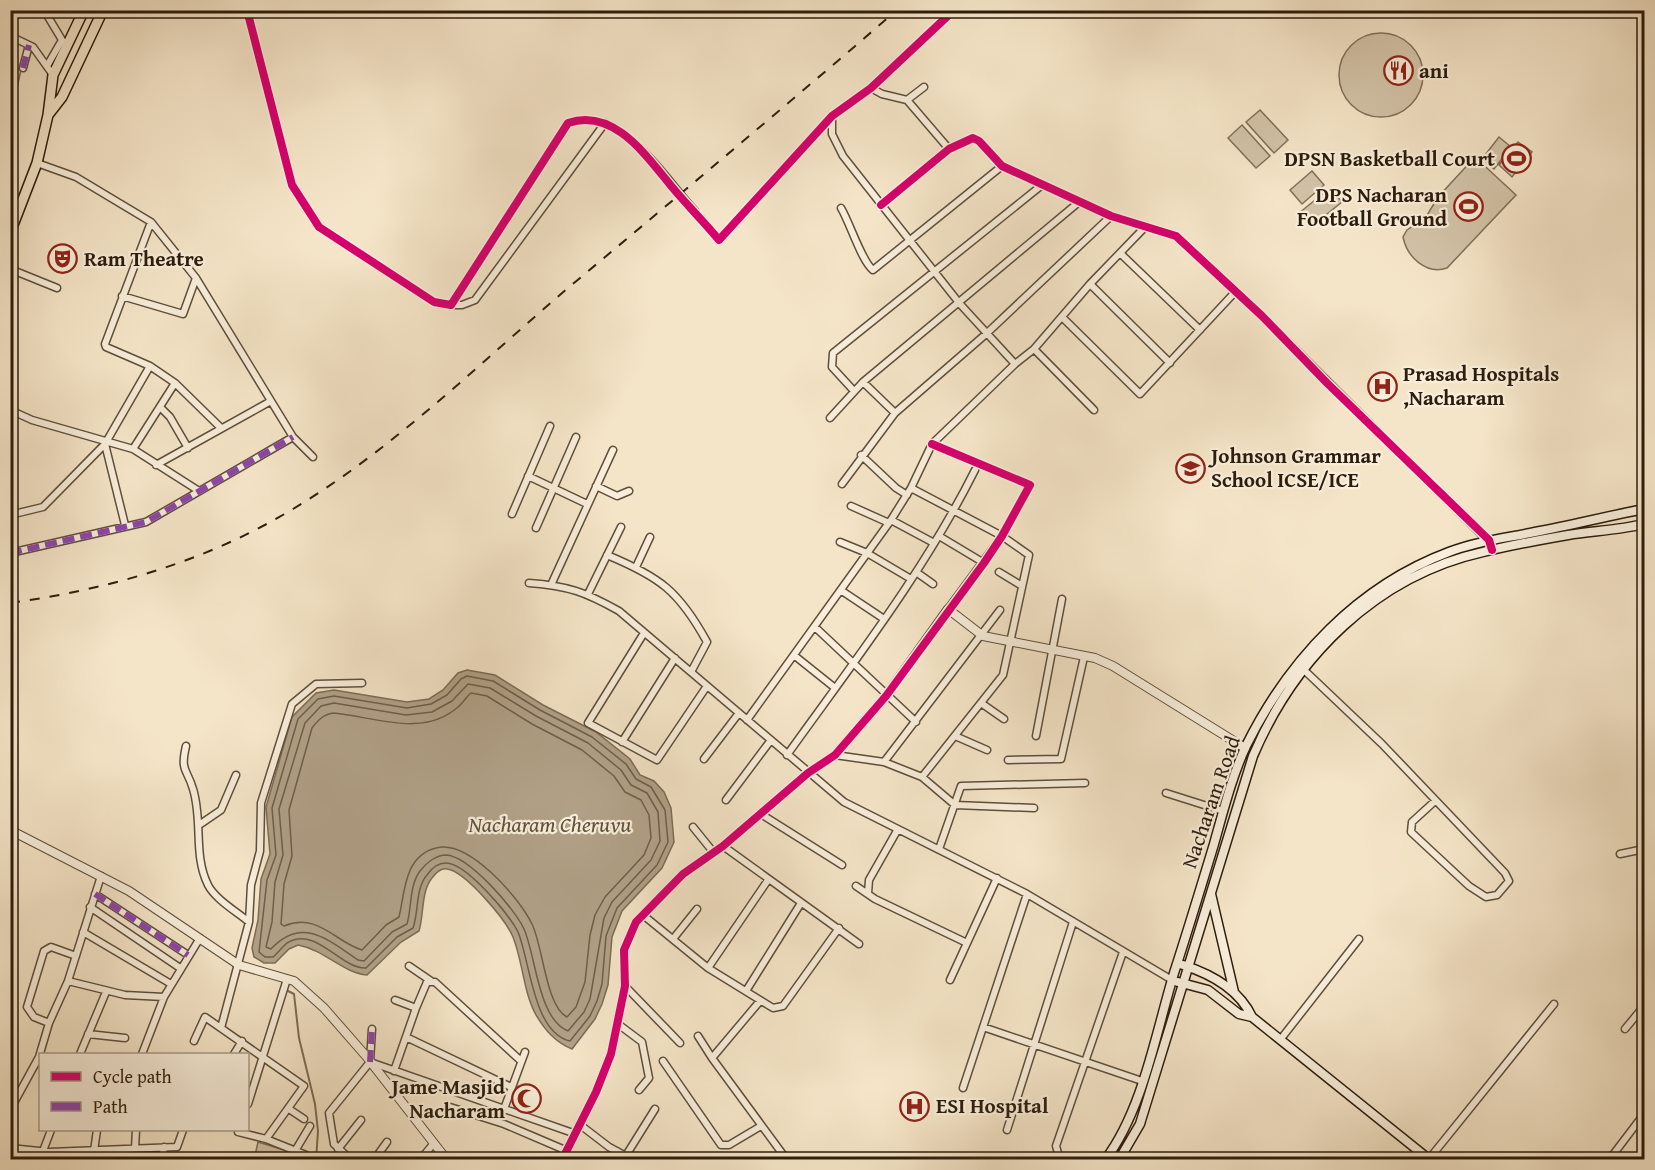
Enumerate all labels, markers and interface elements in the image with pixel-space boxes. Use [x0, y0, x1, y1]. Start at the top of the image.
restaurant icon: ani [1382, 55, 1414, 87]
place label: ani [1419, 55, 1449, 86]
place label: DPSN Basketball Court [1284, 143, 1495, 174]
sports icon: DPSN Basketball Court [1500, 143, 1532, 175]
place label: DPS Nacharan Football Ground [1297, 179, 1448, 234]
sports icon: DPS Nacharan Football Ground [1452, 191, 1484, 223]
theatre icon: Ram Theatre [47, 243, 79, 275]
place label: Ram Theatre [84, 243, 204, 274]
place label: Prasad Hospitals ,Nacharam [1403, 358, 1559, 413]
hospital icon: Prasad Hospitals ,Nacharam [1366, 370, 1398, 402]
place label: Johnson Grammar School ICSE/ICE [1208, 440, 1381, 495]
school or university icon: Johnson Grammar School ICSE/ICE [1174, 452, 1206, 484]
street label: Nacharam Road [1173, 731, 1248, 872]
water label: Nacharam Cheruvu [467, 808, 632, 840]
legend [39, 1053, 249, 1131]
text: Cycle path [93, 1063, 172, 1090]
place label: Jame Masjid Nacharam [388, 1071, 505, 1126]
mosque icon: Jame Masjid Nacharam [510, 1083, 542, 1115]
hospital icon: ESI Hospital [899, 1090, 931, 1122]
place label: ESI Hospital [936, 1090, 1049, 1121]
text: Path [93, 1093, 128, 1120]

